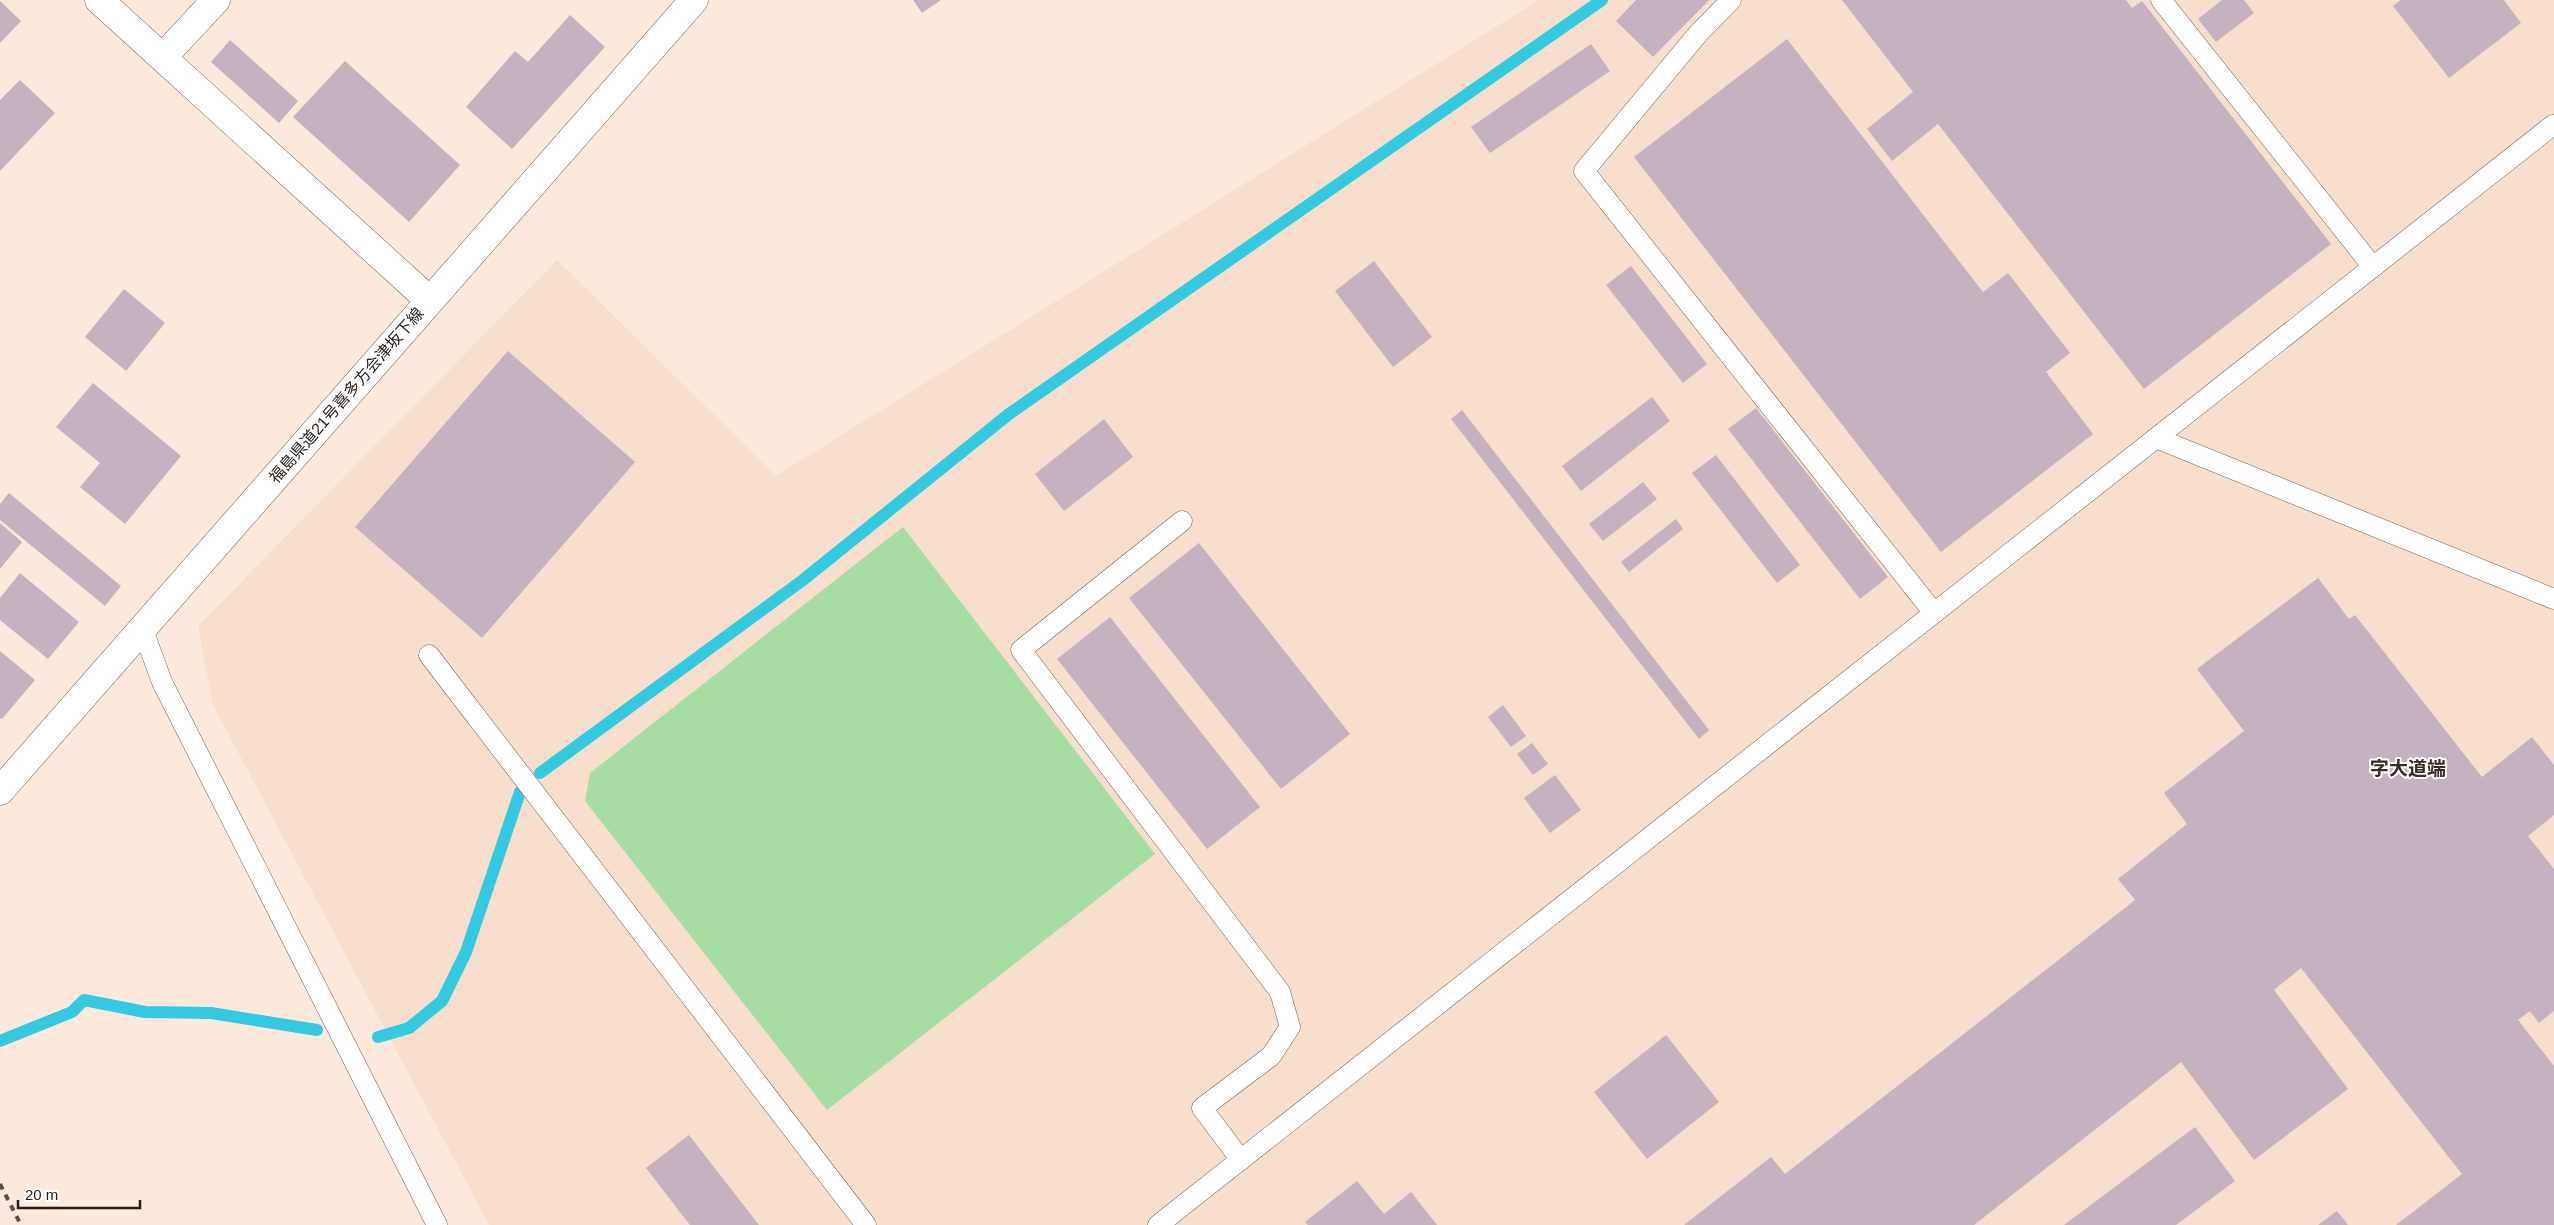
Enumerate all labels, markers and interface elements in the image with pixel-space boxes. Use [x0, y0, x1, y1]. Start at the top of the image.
street label: 福島県道21号喜多方会津坂下線 [266, 305, 427, 486]
district label: 字大道端 [2370, 758, 2446, 779]
scale bar [18, 1178, 140, 1210]
text: 20 m [25, 1186, 58, 1203]

